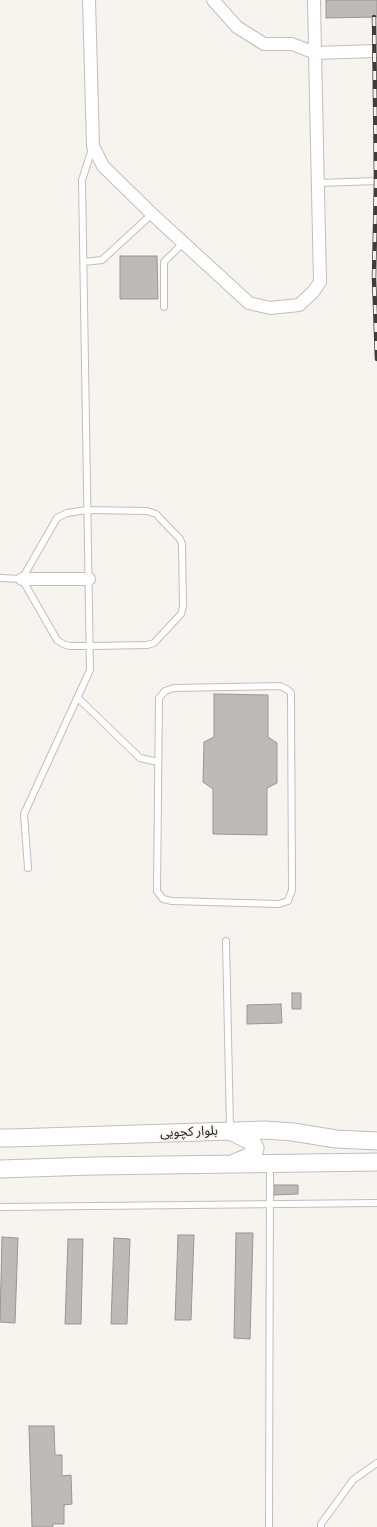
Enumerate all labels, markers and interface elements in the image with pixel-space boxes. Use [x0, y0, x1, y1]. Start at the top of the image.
street label: بلوار کچویی [160, 1123, 218, 1141]

